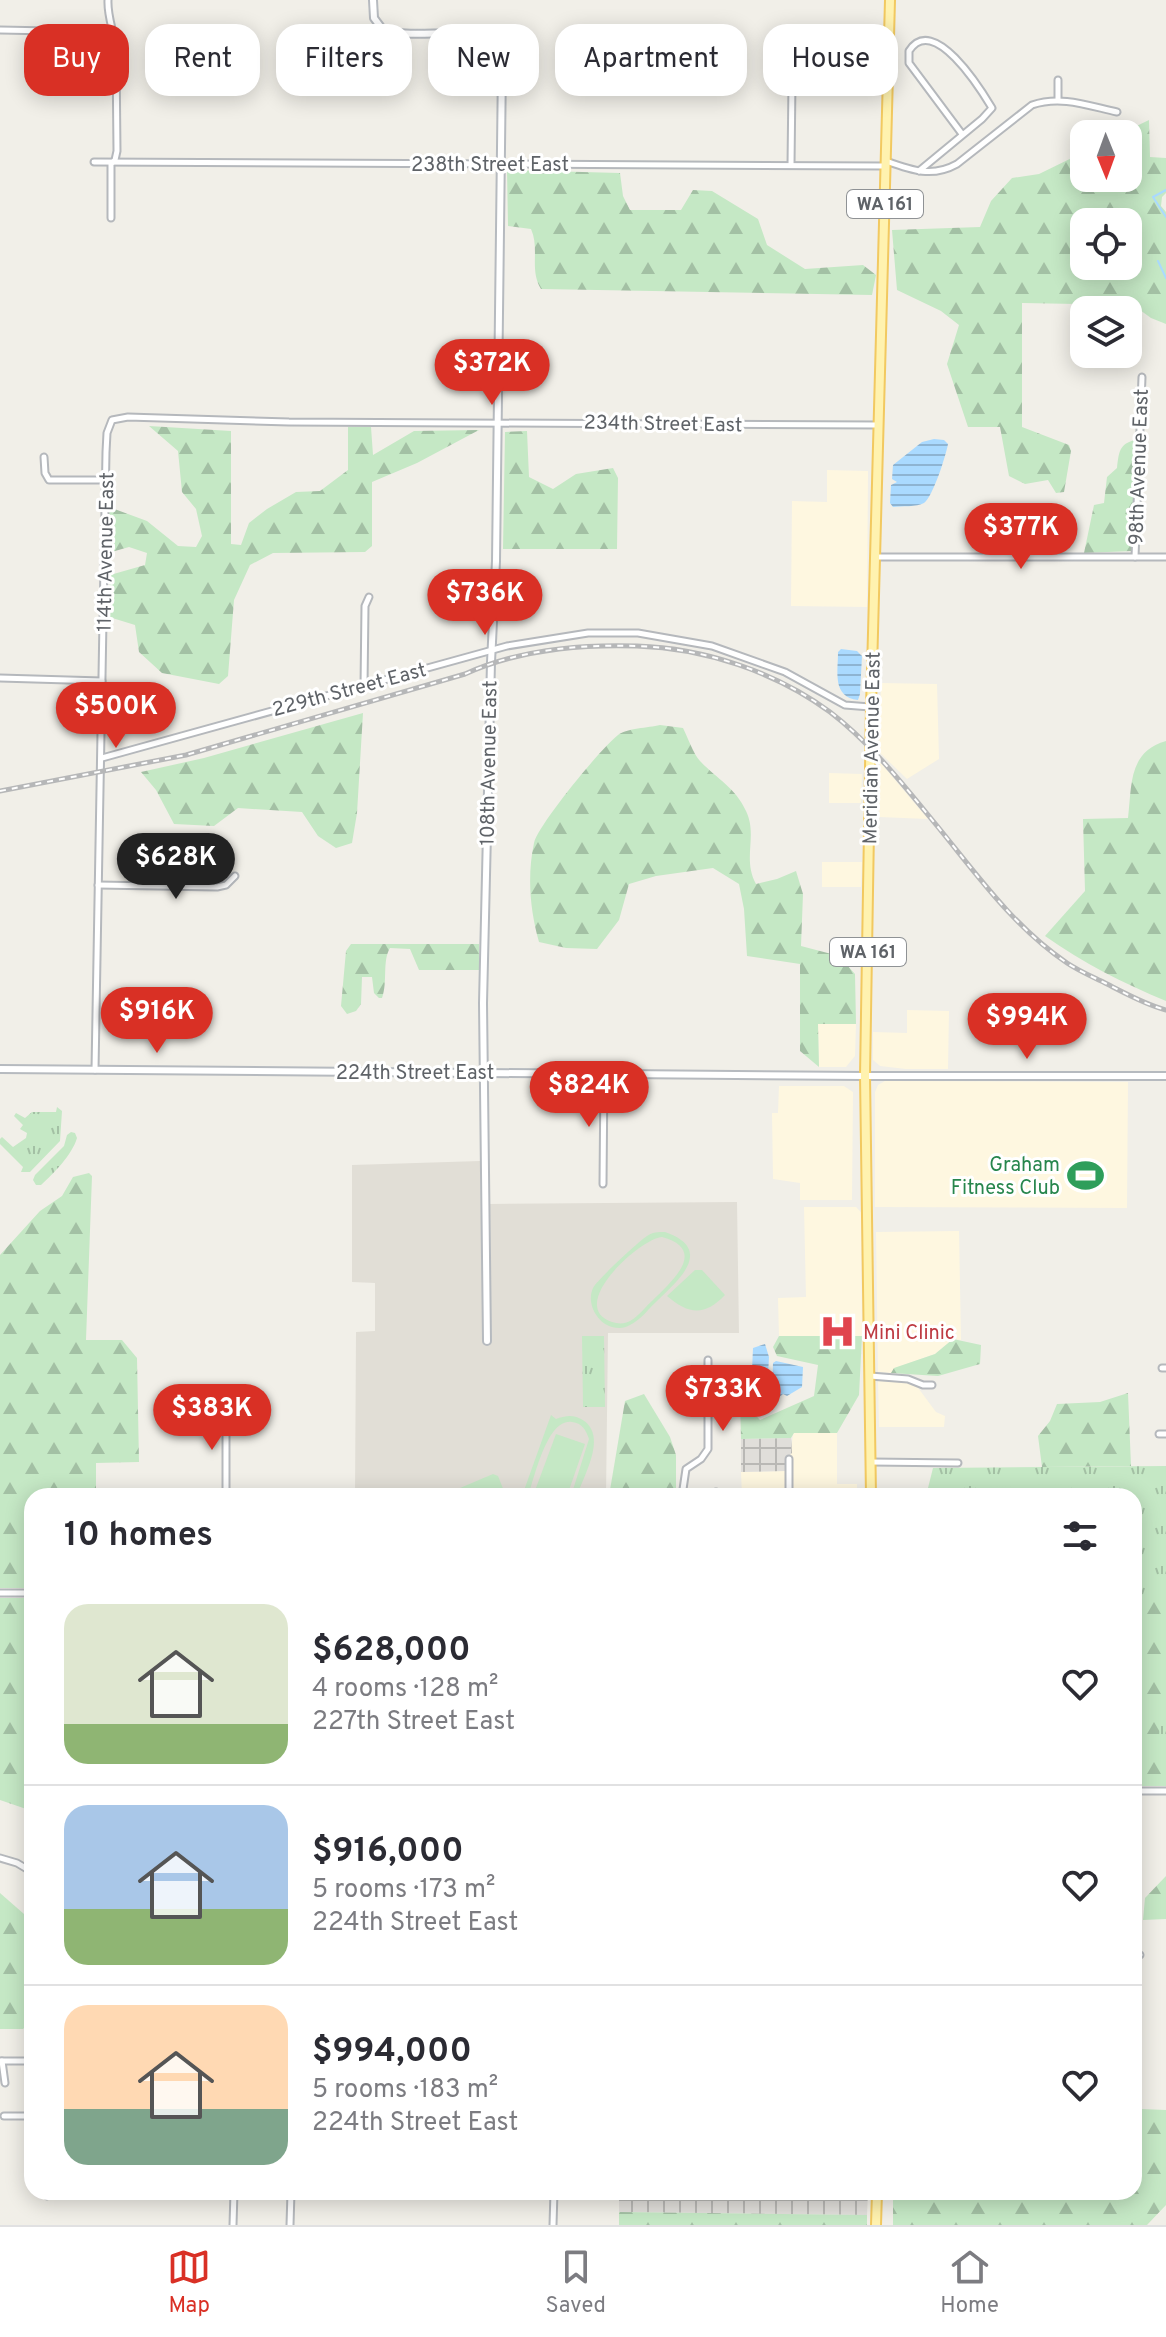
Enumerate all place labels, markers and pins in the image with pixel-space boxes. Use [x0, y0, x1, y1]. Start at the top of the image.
pin: $372K [436, 339, 548, 407]
pin: $377K [965, 503, 1077, 571]
pin: $736K [429, 569, 541, 637]
pin: $500K [60, 682, 172, 750]
pin: $628K [120, 833, 232, 901]
pin: $916K [101, 987, 213, 1055]
pin: $994K [971, 993, 1083, 1061]
pin: $824K [533, 1061, 645, 1129]
place label: Graham Fitness Club [951, 1153, 1060, 1202]
sports icon: Graham Fitness Club [1067, 1157, 1105, 1195]
hospital icon: Mini Clinic [818, 1313, 856, 1351]
place label: Mini Clinic [863, 1321, 955, 1347]
pin: $733K [667, 1365, 779, 1433]
pin: $383K [156, 1384, 268, 1452]

